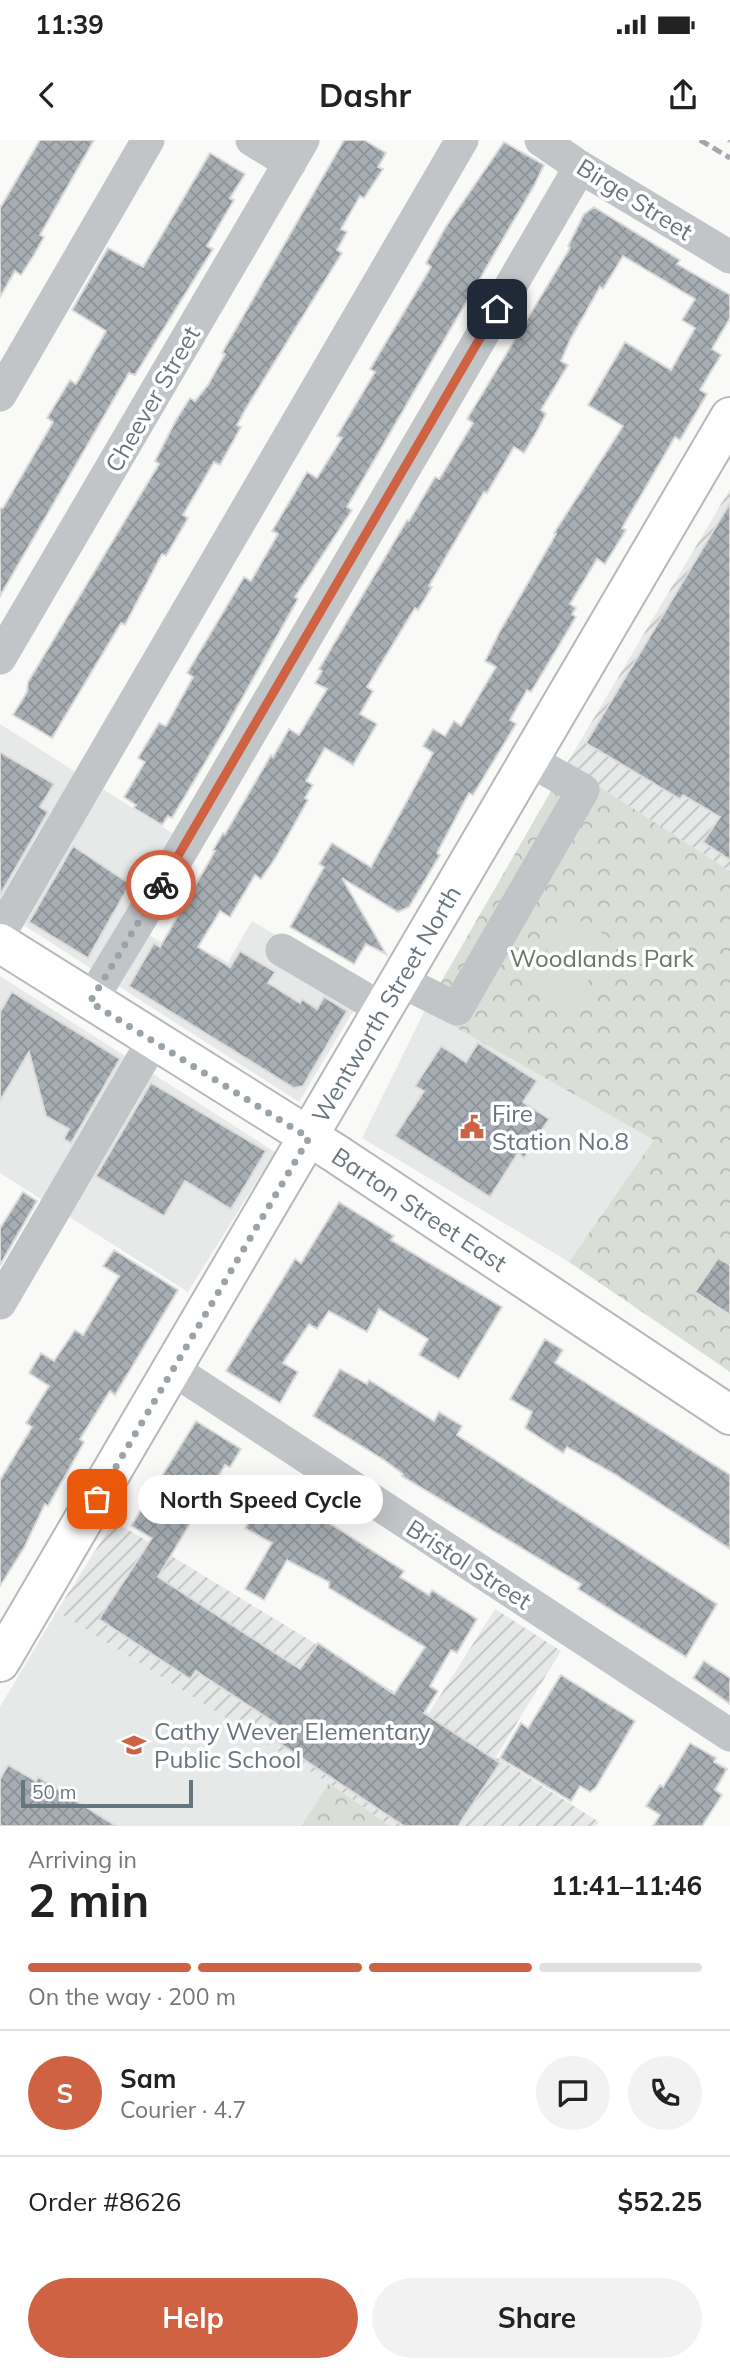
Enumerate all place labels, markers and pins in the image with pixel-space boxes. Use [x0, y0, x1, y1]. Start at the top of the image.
pin [467, 279, 527, 339]
place label: Fire Station No.8 [492, 1098, 629, 1156]
public building icon: Fire Station No.8 [458, 1113, 486, 1141]
pin [67, 1469, 127, 1529]
callout: North Speed Cycle [139, 1474, 384, 1524]
place label: Cathy Wever Elementary Public School [154, 1716, 431, 1774]
school or university icon: Cathy Wever Elementary Public School [120, 1731, 148, 1759]

